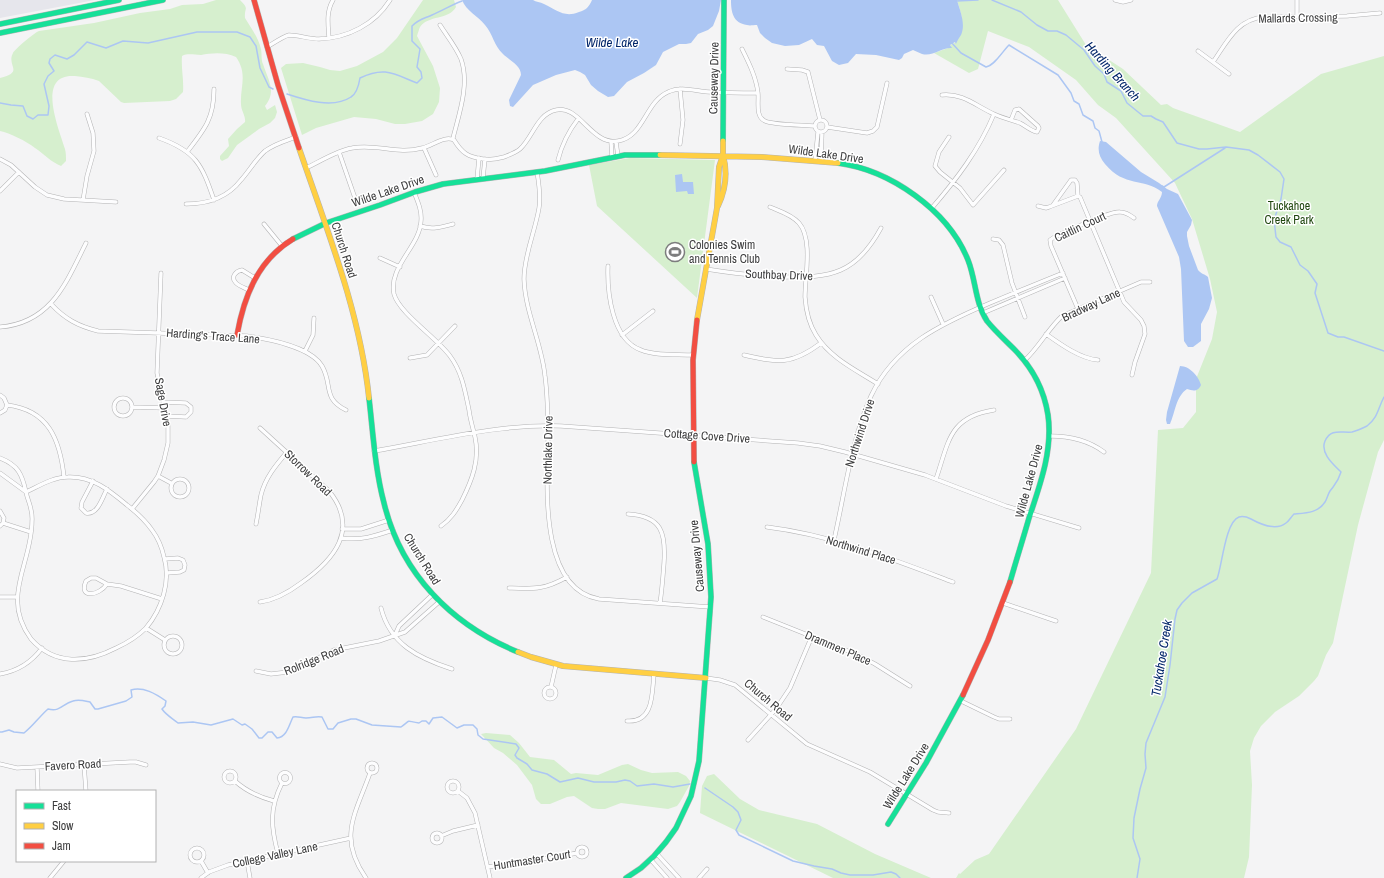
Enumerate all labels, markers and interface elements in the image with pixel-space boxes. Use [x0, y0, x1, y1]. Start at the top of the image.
street label: Mallards Crossing [1258, 9, 1338, 27]
water label: Wilde Lake [585, 34, 639, 51]
water label: Harding Branch [1081, 38, 1144, 105]
street label: Causeway Drive [705, 42, 723, 114]
street label: Wilde Lake Drive [788, 141, 864, 167]
street label: Wilde Lake Drive [350, 171, 426, 211]
park label: Tuckahoe Creek Park [1264, 198, 1314, 228]
street label: Caitlin Court [1052, 208, 1109, 246]
street label: Church Road [327, 220, 361, 280]
place label: Colonies Swim and Tennis Club [689, 237, 760, 267]
sports icon: Colonies Swim and Tennis Club [664, 241, 686, 263]
street label: Southbay Drive [745, 266, 813, 284]
street label: Bradway Lane [1059, 284, 1123, 326]
street label: Harding's Trace Lane [166, 325, 260, 347]
street label: Sage Drive [151, 376, 175, 428]
street label: Northwind Drive [841, 397, 879, 469]
street label: Northlake Drive [539, 416, 557, 484]
street label: Cottage Cove Drive [663, 425, 751, 447]
street label: Wilde Lake Drive [1012, 442, 1046, 520]
street label: Storrow Road [281, 446, 335, 500]
street label: Causeway Drive [686, 519, 708, 593]
street label: Church Road [400, 530, 444, 588]
street label: Northwind Place [824, 532, 898, 568]
water label: Tuckahoe Creek [1147, 618, 1176, 698]
street label: Drammen Place [802, 627, 874, 669]
street label: Rolridge Road [282, 641, 346, 679]
street label: Church Road [741, 675, 795, 725]
street label: Wilde Lake Drive [879, 740, 933, 812]
street label: Favero Road [44, 756, 102, 774]
legend [16, 790, 156, 862]
text: Fast [52, 798, 71, 814]
text: Slow [52, 818, 74, 834]
text: Jam [52, 838, 71, 854]
street label: College Valley Lane [231, 838, 319, 872]
street label: Huntmaster Court [492, 846, 572, 874]

